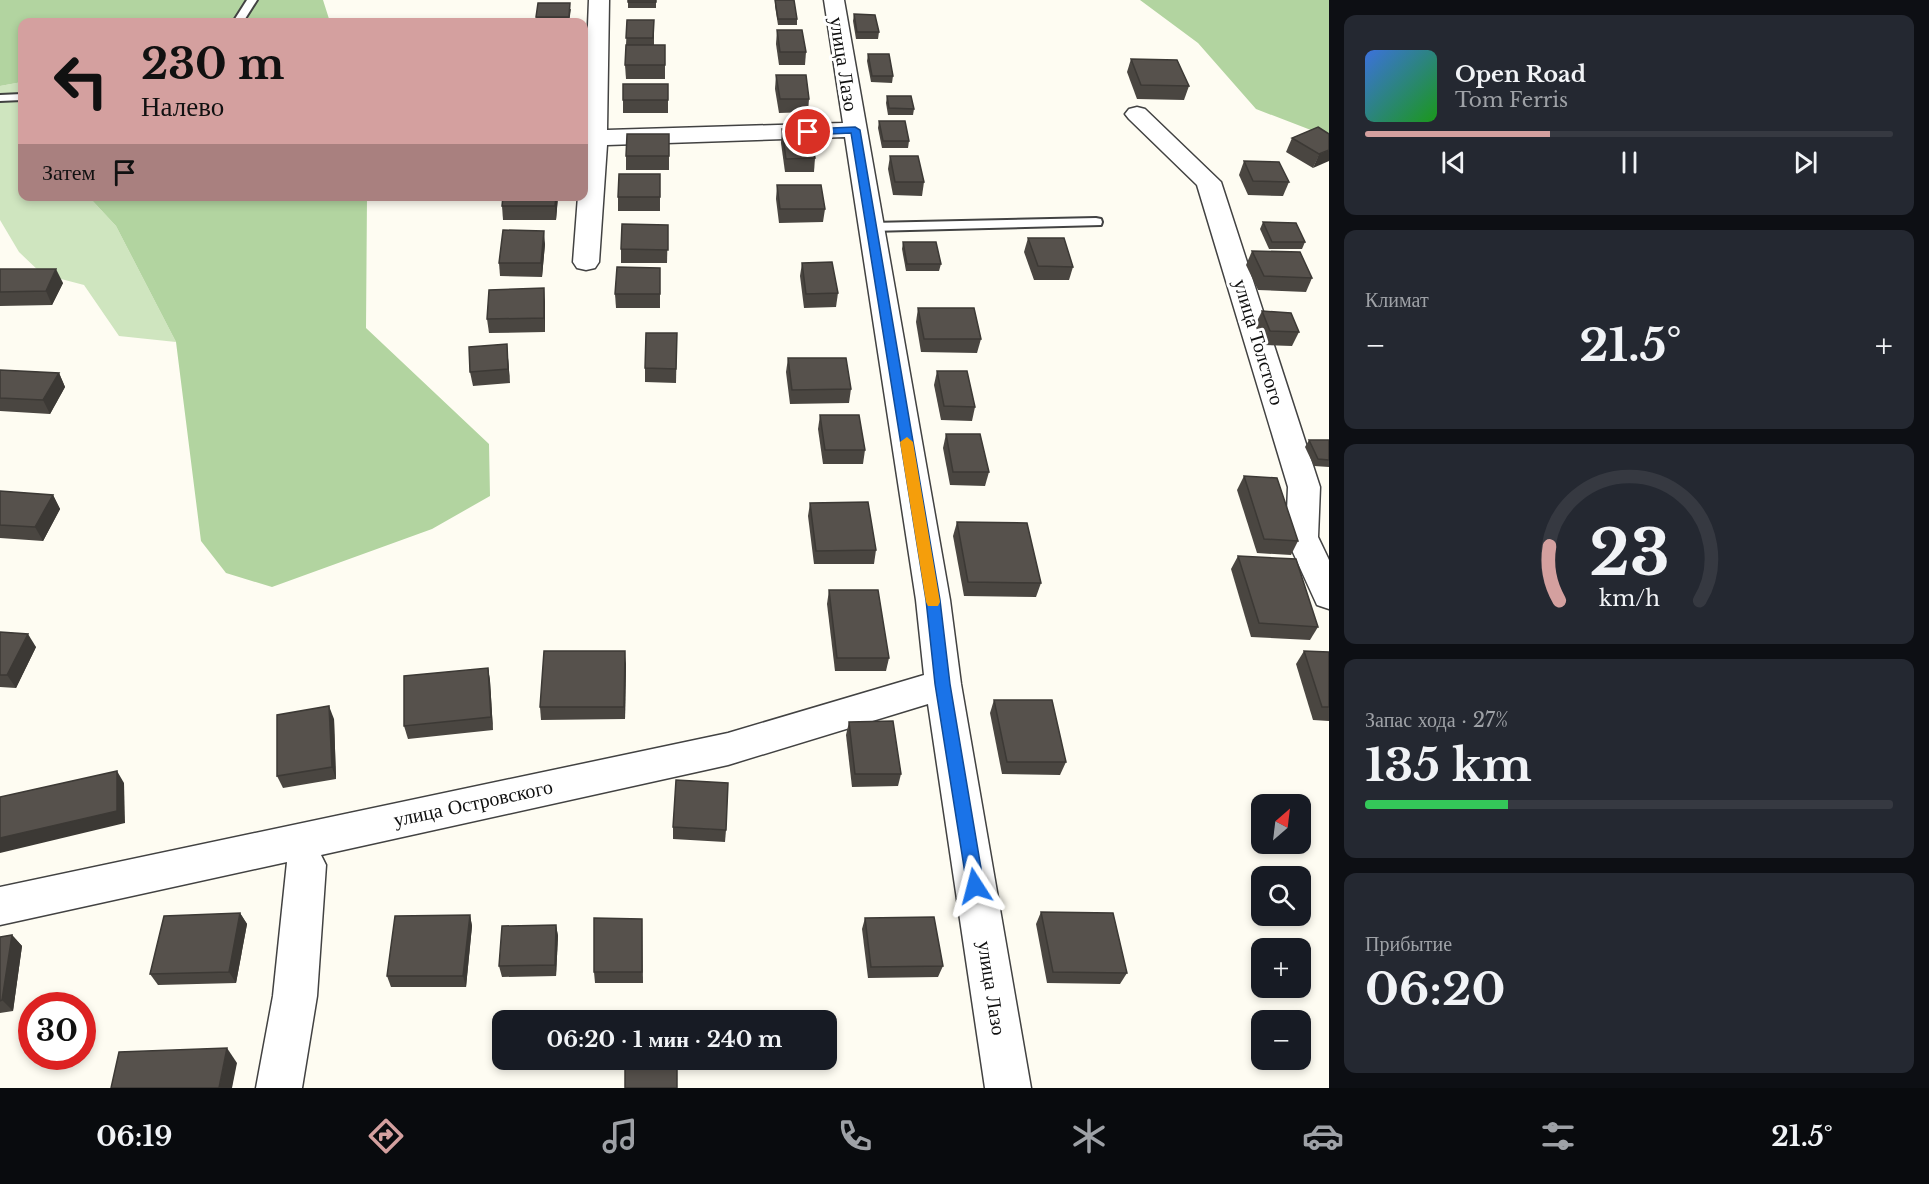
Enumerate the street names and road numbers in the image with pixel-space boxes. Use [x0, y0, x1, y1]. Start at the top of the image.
street label: улица Лазо [825, 15, 863, 113]
street label: улица Толстого [1228, 276, 1290, 408]
street label: улица Островского [391, 774, 555, 832]
street label: улица Лазо [973, 939, 1011, 1037]

